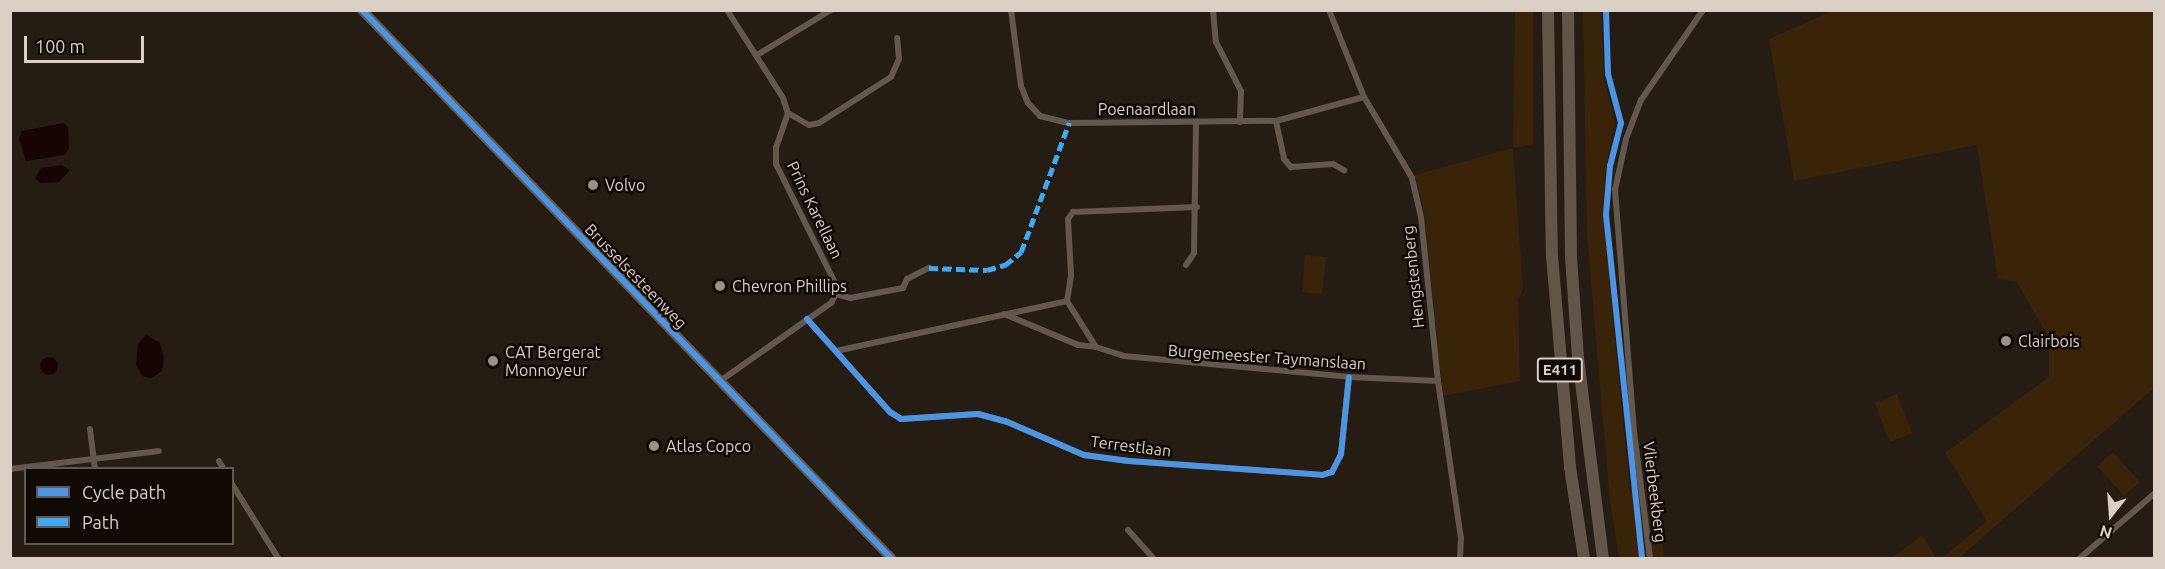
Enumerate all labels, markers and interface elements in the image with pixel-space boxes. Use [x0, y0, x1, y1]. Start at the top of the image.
scale bar [27, 24, 147, 62]
text: 100 m [35, 36, 85, 56]
street label: Poenaardlaan [1098, 99, 1196, 119]
street label: Prins Karellaan [783, 158, 847, 262]
place label: Volvo [605, 175, 645, 195]
marker: Volvo [586, 178, 600, 192]
street label: Brusselsesteenweg [581, 220, 691, 332]
street label: Hengstenberg [1398, 225, 1428, 329]
place label: Chevron Phillips [732, 276, 847, 296]
marker: Chevron Phillips [713, 279, 727, 293]
place label: Clairbois [2018, 331, 2080, 351]
marker: Clairbois [1999, 334, 2013, 348]
street label: Burgemeester Taymanslaan [1167, 340, 1367, 374]
place label: CAT Bergerat Monnoyeur [505, 342, 601, 380]
marker: CAT Bergerat Monnoyeur [486, 354, 500, 368]
road number: E411 [1536, 358, 1584, 382]
street label: Terrestlaan [1090, 432, 1172, 460]
place label: Atlas Copco [666, 436, 751, 456]
marker: Atlas Copco [647, 439, 661, 453]
street label: Vlierbeekberg [1639, 440, 1671, 544]
legend [24, 467, 234, 545]
text: Cycle path [82, 482, 166, 502]
north arrow [2081, 485, 2141, 545]
text: Path [82, 512, 119, 532]
text: N [2097, 522, 2114, 543]

